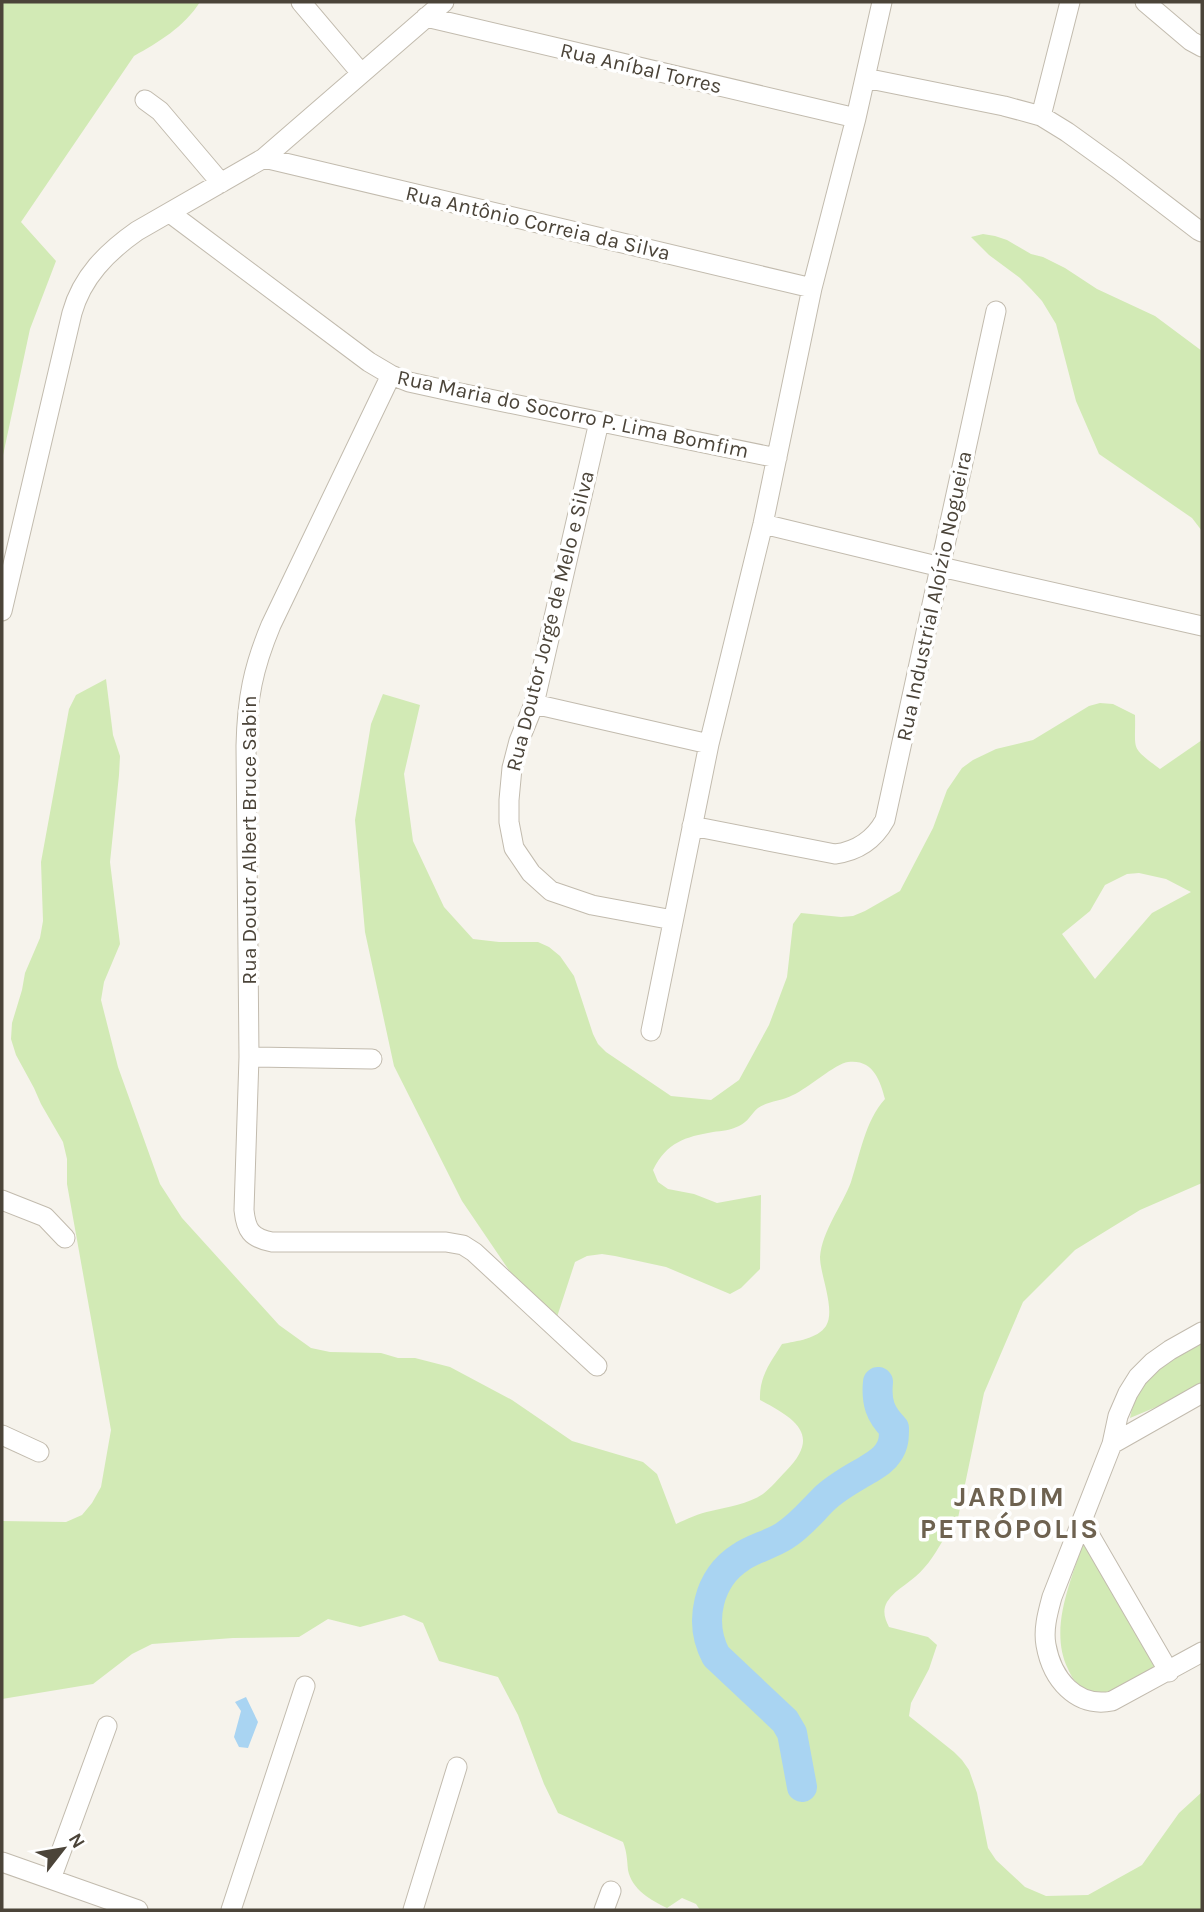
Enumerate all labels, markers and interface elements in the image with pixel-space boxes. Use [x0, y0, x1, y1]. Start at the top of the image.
street label: Rua Aníbal Torres [558, 38, 724, 98]
street label: Rua Antônio Correia da Silva [403, 181, 673, 265]
street label: Rua Maria do Socorro P. Lima Bomfim [395, 365, 751, 463]
street label: Rua Industrial Aloízio Nogueira [891, 449, 977, 743]
street label: Rua Doutor Jorge de Melo e Silva [501, 468, 599, 774]
street label: Rua Doutor Albert Bruce Sabin [237, 695, 261, 985]
district label: JARDIM PETRÓPOLIS [920, 1480, 1100, 1545]
north arrow [28, 1814, 98, 1884]
text: N [64, 1829, 90, 1852]

